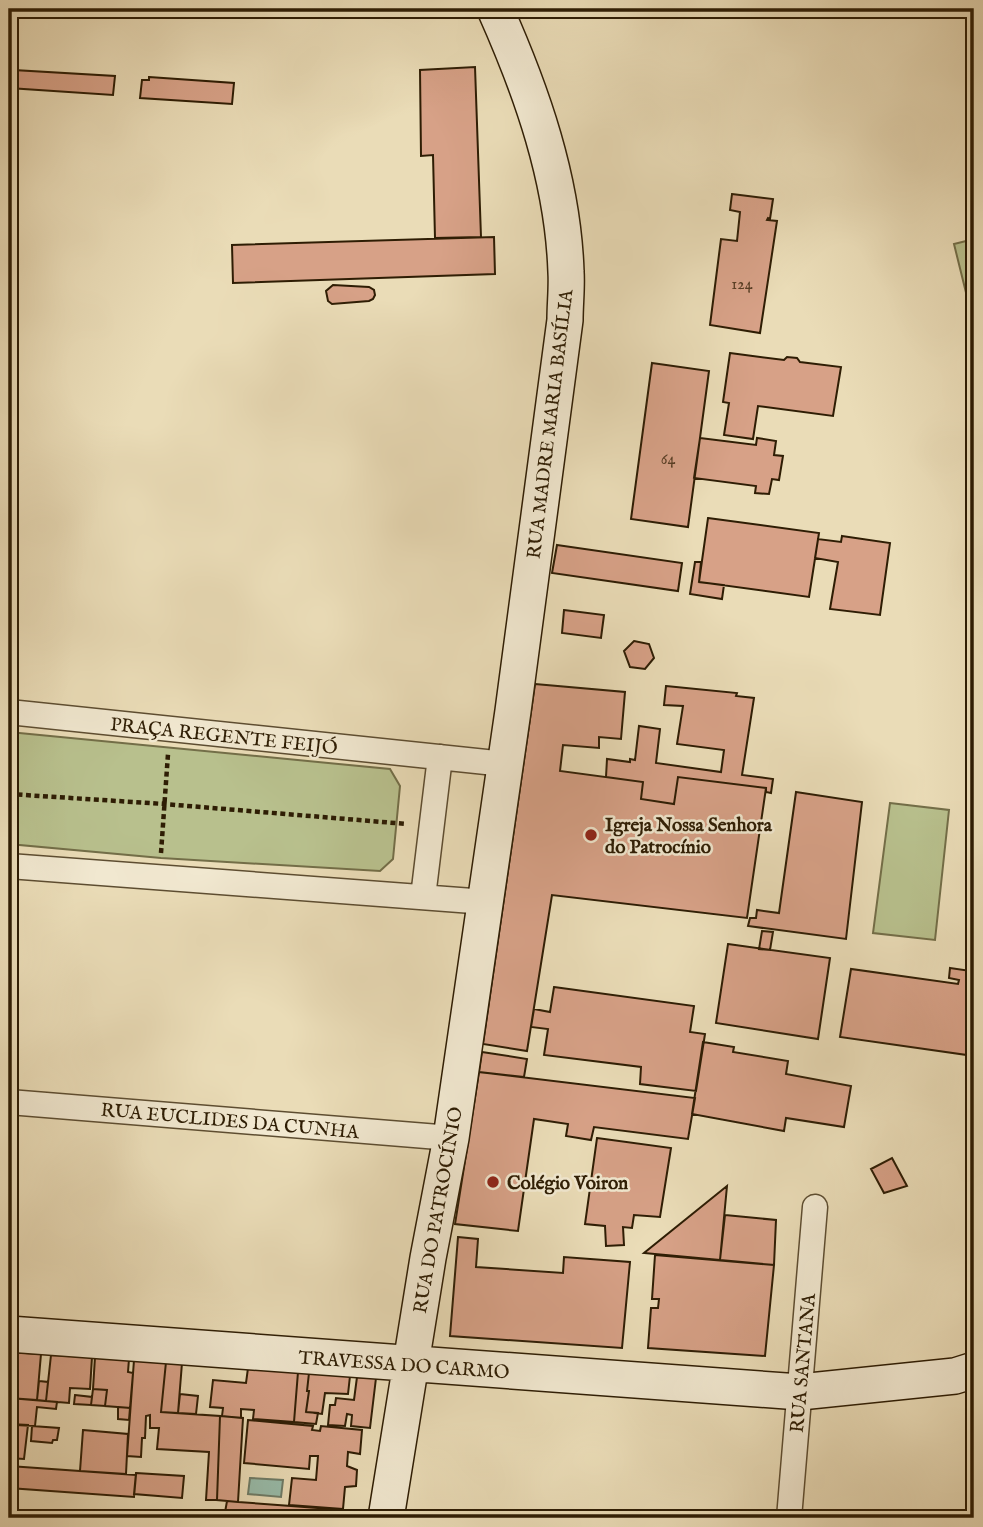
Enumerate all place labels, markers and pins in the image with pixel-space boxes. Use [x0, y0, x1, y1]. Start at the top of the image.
place label: Igreja Nossa Senhora do Patrocínio [605, 814, 773, 860]
marker: Igreja Nossa Senhora do Patrocínio [583, 827, 599, 843]
place label: Colégio Voiron [507, 1172, 628, 1196]
marker: Colégio Voiron [485, 1174, 501, 1190]

